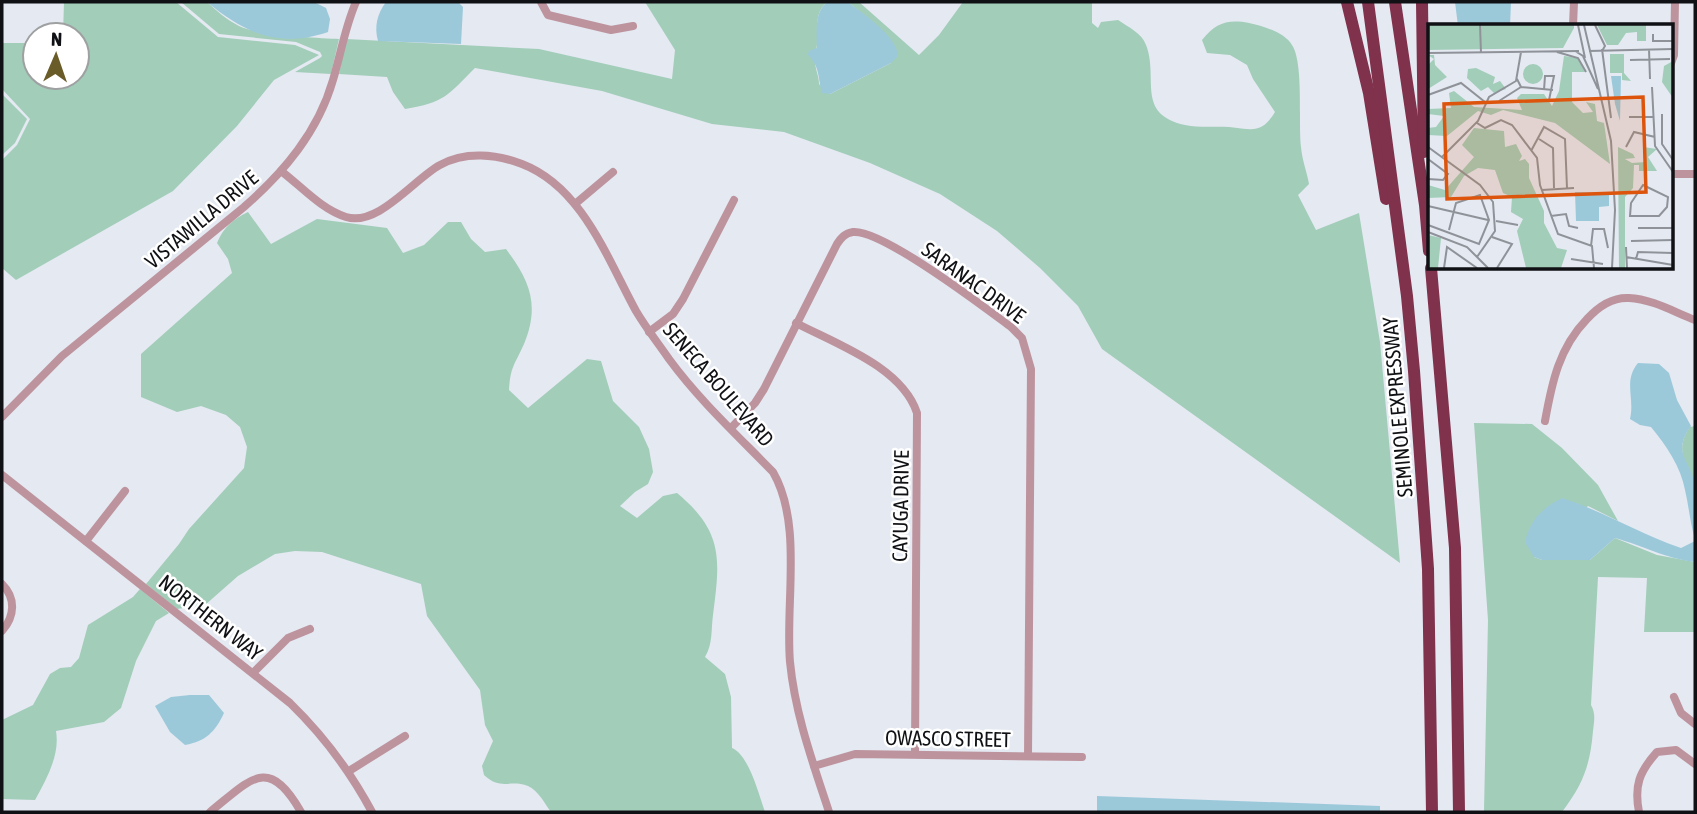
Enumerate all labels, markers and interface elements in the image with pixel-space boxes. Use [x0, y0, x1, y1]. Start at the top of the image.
north arrow [21, 21, 91, 91]
inset map [1428, 24, 1672, 270]
text: N [51, 28, 63, 50]
street label: VISTAWILLA DRIVE [140, 165, 262, 273]
street label: SARANAC DRIVE [918, 237, 1030, 328]
street label: SEMINOLE EXPRESSWAY [1377, 315, 1417, 498]
street label: SENECA BOULEVARD [659, 317, 779, 451]
street label: CAYUGA DRIVE [887, 450, 913, 562]
street label: NORTHERN WAY [154, 569, 268, 665]
street label: OWASCO STREET [885, 725, 1011, 751]

